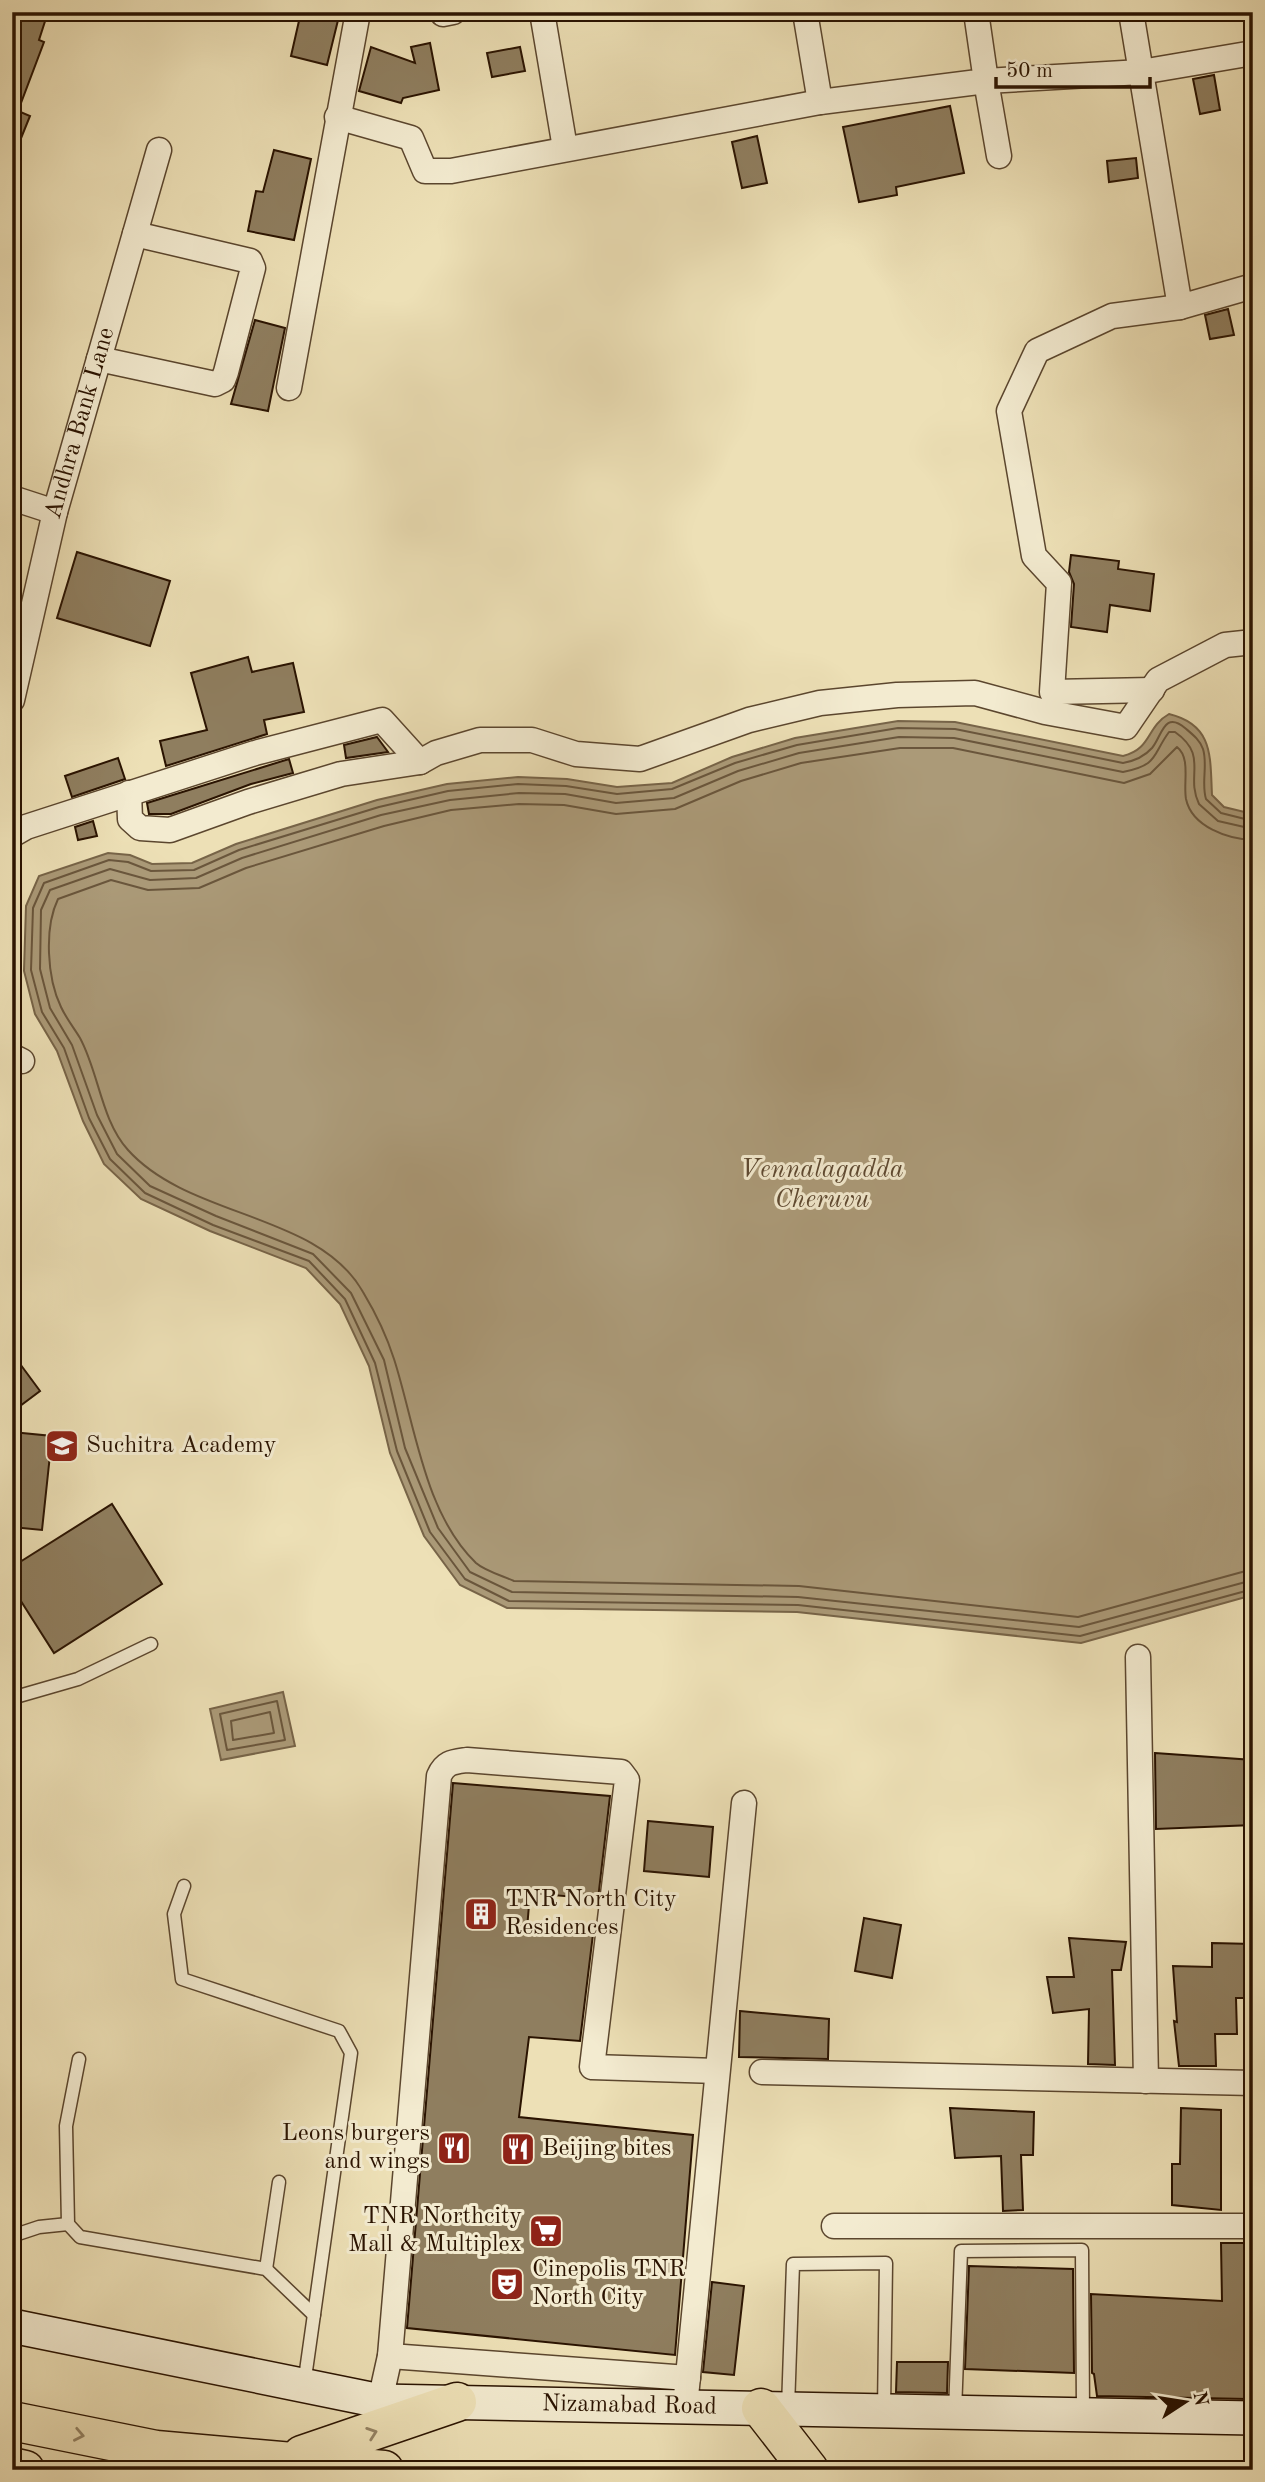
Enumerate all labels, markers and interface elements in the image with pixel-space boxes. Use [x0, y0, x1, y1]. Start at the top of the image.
scale bar [996, 46, 1150, 90]
text: 50 m [1006, 61, 1053, 82]
street label: Andhra Bank Lane [42, 325, 119, 522]
water label: Vennalagadda Cheruvu [740, 1157, 904, 1213]
school or university icon: Suchitra Academy [43, 1427, 81, 1465]
place label: Suchitra Academy [86, 1434, 277, 1458]
place label: TNR North City Residences [505, 1888, 677, 1940]
building icon: TNR North City Residences [462, 1895, 500, 1933]
place label: Leons burgers and wings [282, 2122, 430, 2174]
restaurant icon: Leons burgers and wings [435, 2129, 473, 2167]
restaurant icon: Beijing bites [499, 2130, 537, 2168]
place label: Beijing bites [542, 2137, 672, 2161]
place label: TNR Northcity Mall & Multiplex [348, 2205, 522, 2257]
supermarket icon: TNR Northcity Mall & Multiplex [527, 2212, 565, 2250]
place label: Cinepolis TNR North City [532, 2258, 686, 2310]
theatre icon: Cinepolis TNR North City [488, 2265, 526, 2303]
north arrow [1150, 2366, 1220, 2436]
text: N [1188, 2390, 1210, 2409]
street label: Nizamabad Road [542, 2392, 717, 2420]
one-way arrow [73, 2426, 85, 2441]
one-way arrow [365, 2427, 377, 2441]

